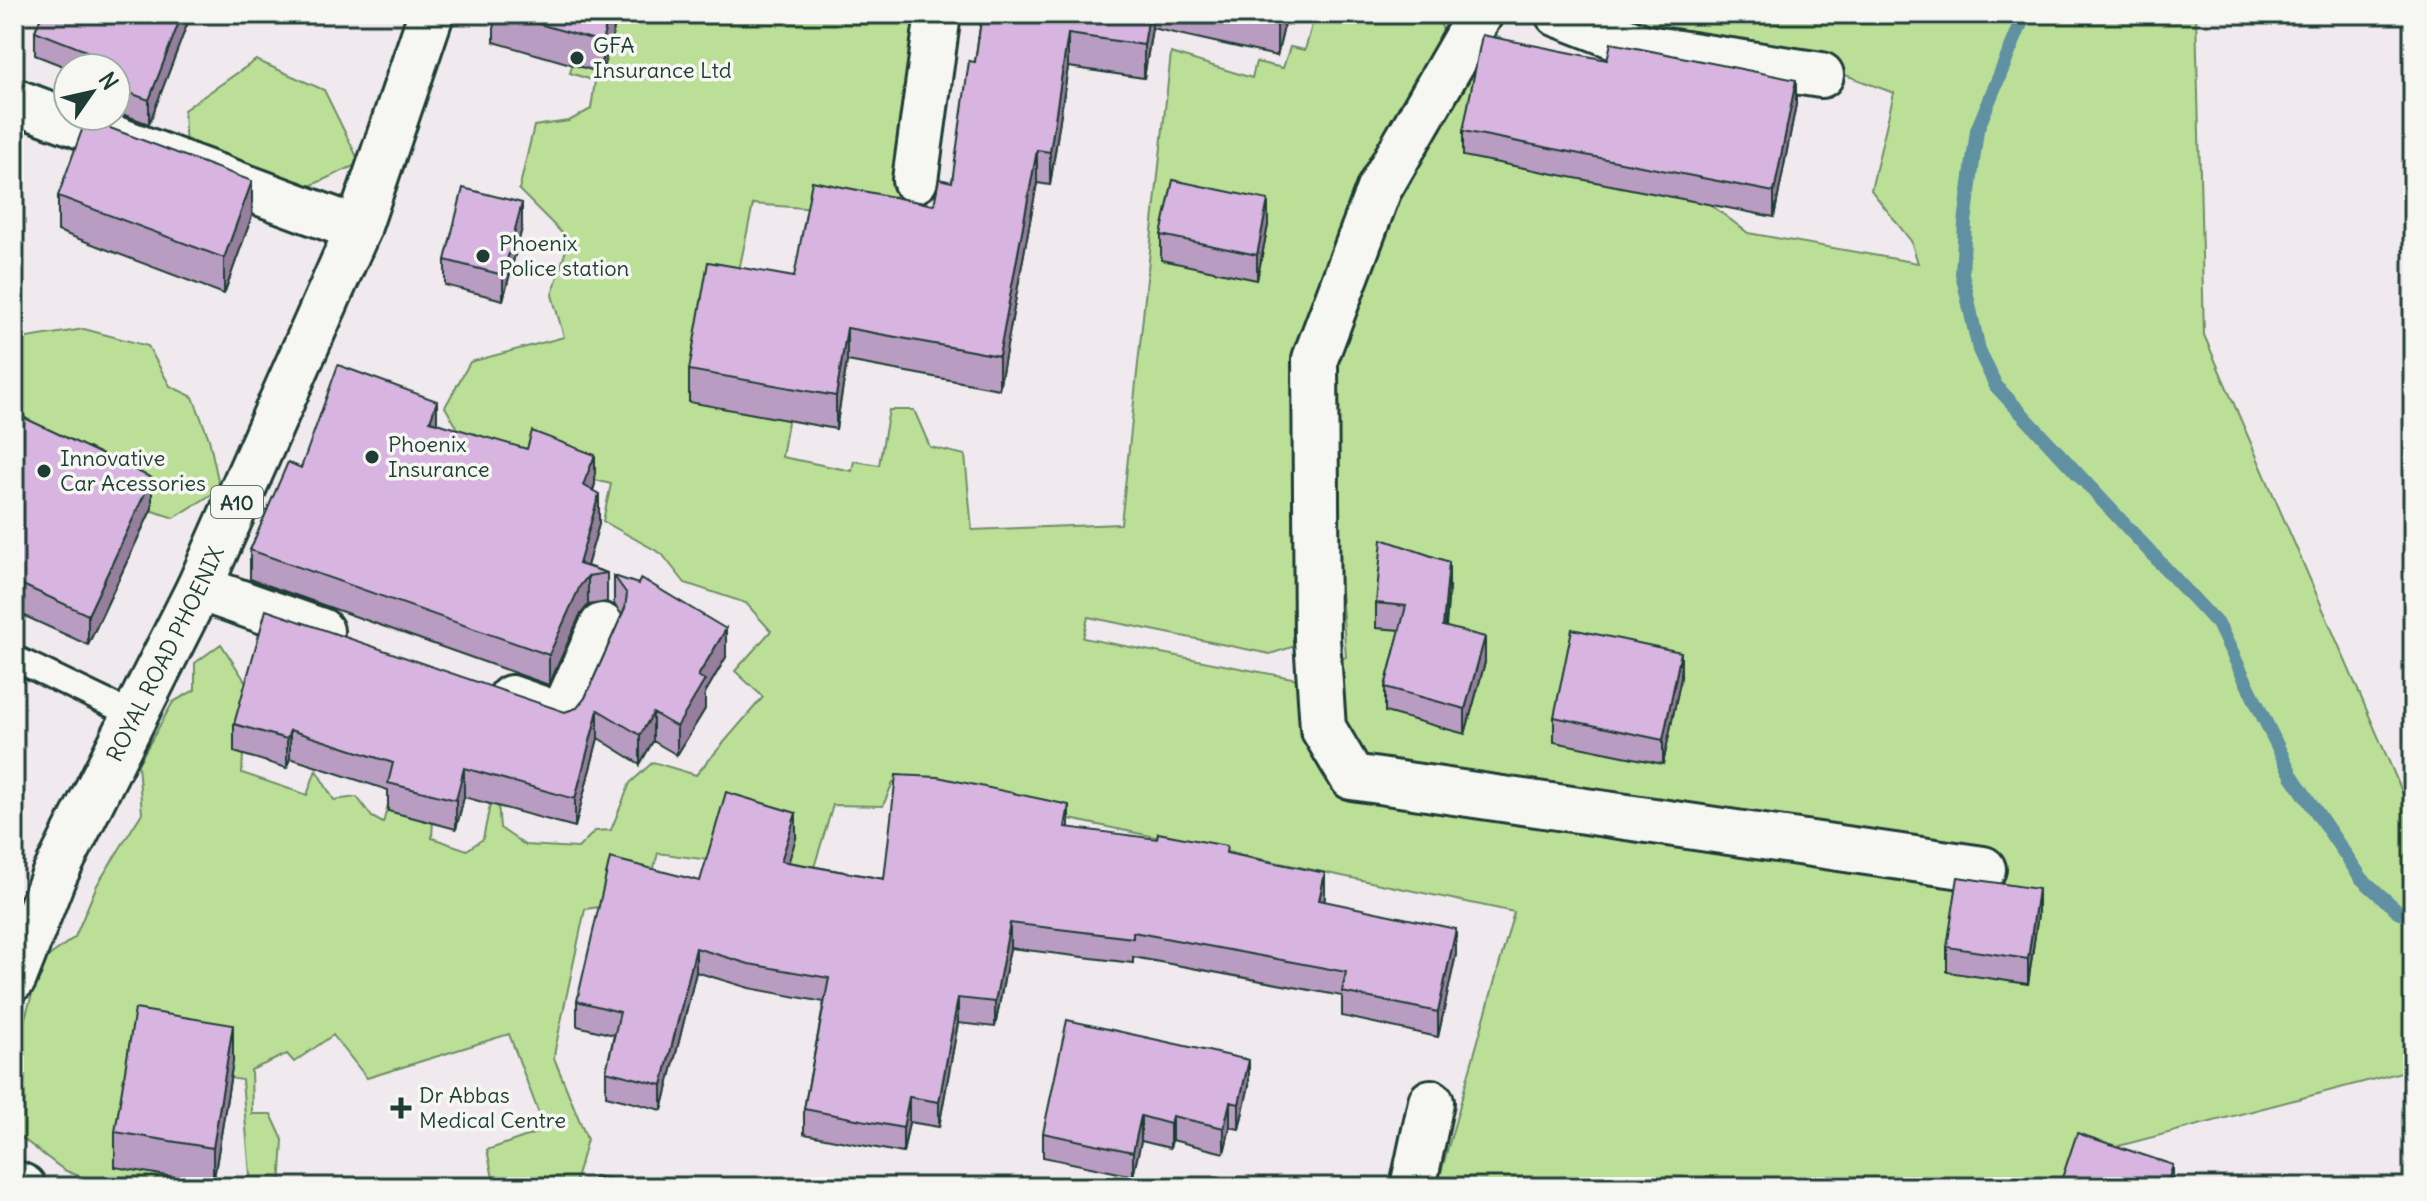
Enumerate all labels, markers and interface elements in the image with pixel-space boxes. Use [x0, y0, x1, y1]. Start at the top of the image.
place label: GFA Insurance Ltd [593, 31, 732, 84]
marker: GFA Insurance Ltd [568, 49, 586, 67]
north arrow [52, 52, 132, 132]
text: N [93, 67, 124, 95]
place label: Phoenix Police station [499, 229, 629, 282]
marker: Phoenix Police station [474, 247, 492, 265]
place label: Phoenix Insurance [388, 430, 490, 483]
place label: Innovative Car Acessories [60, 444, 206, 497]
marker: Phoenix Insurance [363, 448, 381, 466]
marker: Innovative Car Acessories [35, 462, 53, 480]
road number: A10 [211, 486, 263, 518]
street label: ROYAL ROAD PHOENIX [100, 542, 230, 766]
place label: Dr Abbas Medical Centre [419, 1081, 566, 1134]
marker: Dr Abbas Medical Centre [390, 1097, 412, 1119]

